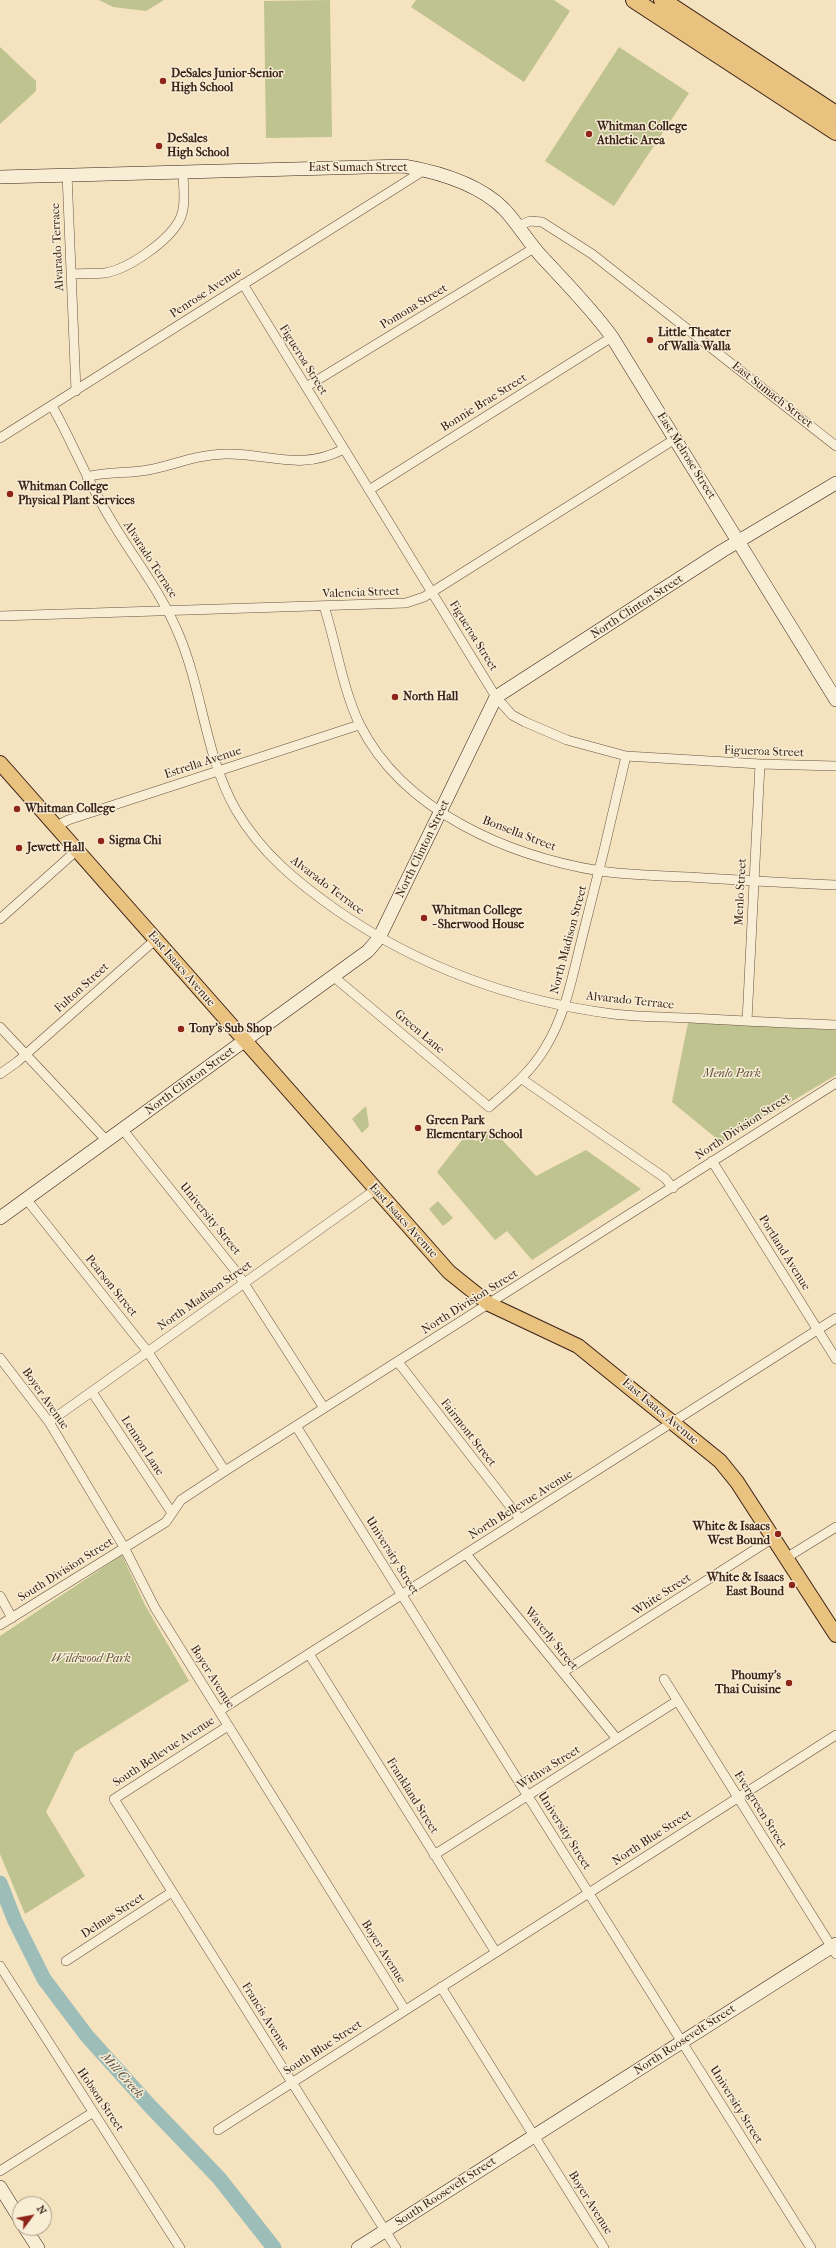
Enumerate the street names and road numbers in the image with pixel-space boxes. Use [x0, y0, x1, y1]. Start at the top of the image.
street label: East Sumach Street [309, 161, 407, 175]
street label: Alvarado Terrace [49, 203, 67, 291]
street label: Penrose Avenue [167, 264, 245, 322]
street label: Pomona Street [378, 281, 450, 333]
street label: Figueroa Street [276, 322, 330, 398]
street label: East Sumach Street [729, 359, 815, 431]
street label: Bonnie Brae Street [438, 371, 530, 435]
street label: East Melrose Street [653, 410, 719, 502]
street label: Alvarado Terrace [120, 519, 180, 601]
street label: North Clinton Street [588, 572, 686, 642]
street label: Valencia Street [322, 584, 400, 602]
street label: Figueroa Street [446, 598, 500, 674]
street label: Figueroa Street [724, 743, 804, 761]
street label: Estrella Avenue [163, 744, 243, 782]
street label: North Clinton Street [393, 798, 453, 900]
street label: Bonsella Street [480, 813, 558, 855]
street label: Alvarado Terrace [287, 854, 367, 918]
street label: Menlo Street [732, 858, 750, 926]
street label: North Madison Street [548, 884, 590, 996]
street label: East Isaacs Avenue [144, 928, 218, 1010]
street label: Fulton Street [52, 960, 112, 1016]
street label: Alvarado Terrace [585, 989, 675, 1013]
street label: Green Lane [391, 1007, 447, 1057]
street label: North Clinton Street [142, 1044, 238, 1118]
street label: North Division Street [693, 1091, 793, 1163]
street label: University Street [176, 1180, 244, 1258]
street label: East Isaacs Avenue [366, 1181, 440, 1261]
street label: Portland Avenue [755, 1213, 813, 1293]
street label: Pearson Street [82, 1252, 140, 1320]
street label: North Madison Street [155, 1258, 255, 1334]
street label: North Division Street [419, 1267, 521, 1337]
street label: Boyer Avenue [18, 1365, 72, 1433]
street label: East Isaacs Avenue [619, 1376, 701, 1448]
street label: Fairmont Street [437, 1396, 499, 1470]
street label: Lennon Lane [117, 1413, 167, 1479]
street label: North Bellevue Avenue [466, 1467, 576, 1543]
street label: University Street [362, 1514, 422, 1598]
street label: South Division Street [16, 1535, 116, 1605]
street label: White Street [630, 1571, 694, 1619]
street label: Waverly Street [521, 1605, 581, 1673]
street label: Boyer Avenue [187, 1643, 237, 1711]
street label: South Bellevue Avenue [110, 1714, 218, 1790]
street label: Withva Street [515, 1743, 583, 1793]
street label: Frankland Street [383, 1755, 441, 1837]
street label: Evergreen Street [730, 1769, 790, 1851]
street label: University Street [534, 1789, 594, 1873]
street label: North Blue Street [610, 1807, 694, 1869]
street label: Delmas Street [79, 1890, 147, 1942]
street label: Boyer Avenue [358, 1918, 408, 1986]
street label: Francis Avenue [238, 1980, 292, 2054]
street label: North Roosevelt Street [632, 2002, 738, 2078]
street label: South Blue Street [281, 2017, 365, 2079]
street label: University Street [706, 2063, 766, 2147]
street label: Hobson Street [74, 2066, 126, 2134]
street label: South Roosevelt Street [393, 2154, 499, 2230]
street label: Boyer Avenue [565, 2169, 615, 2237]

